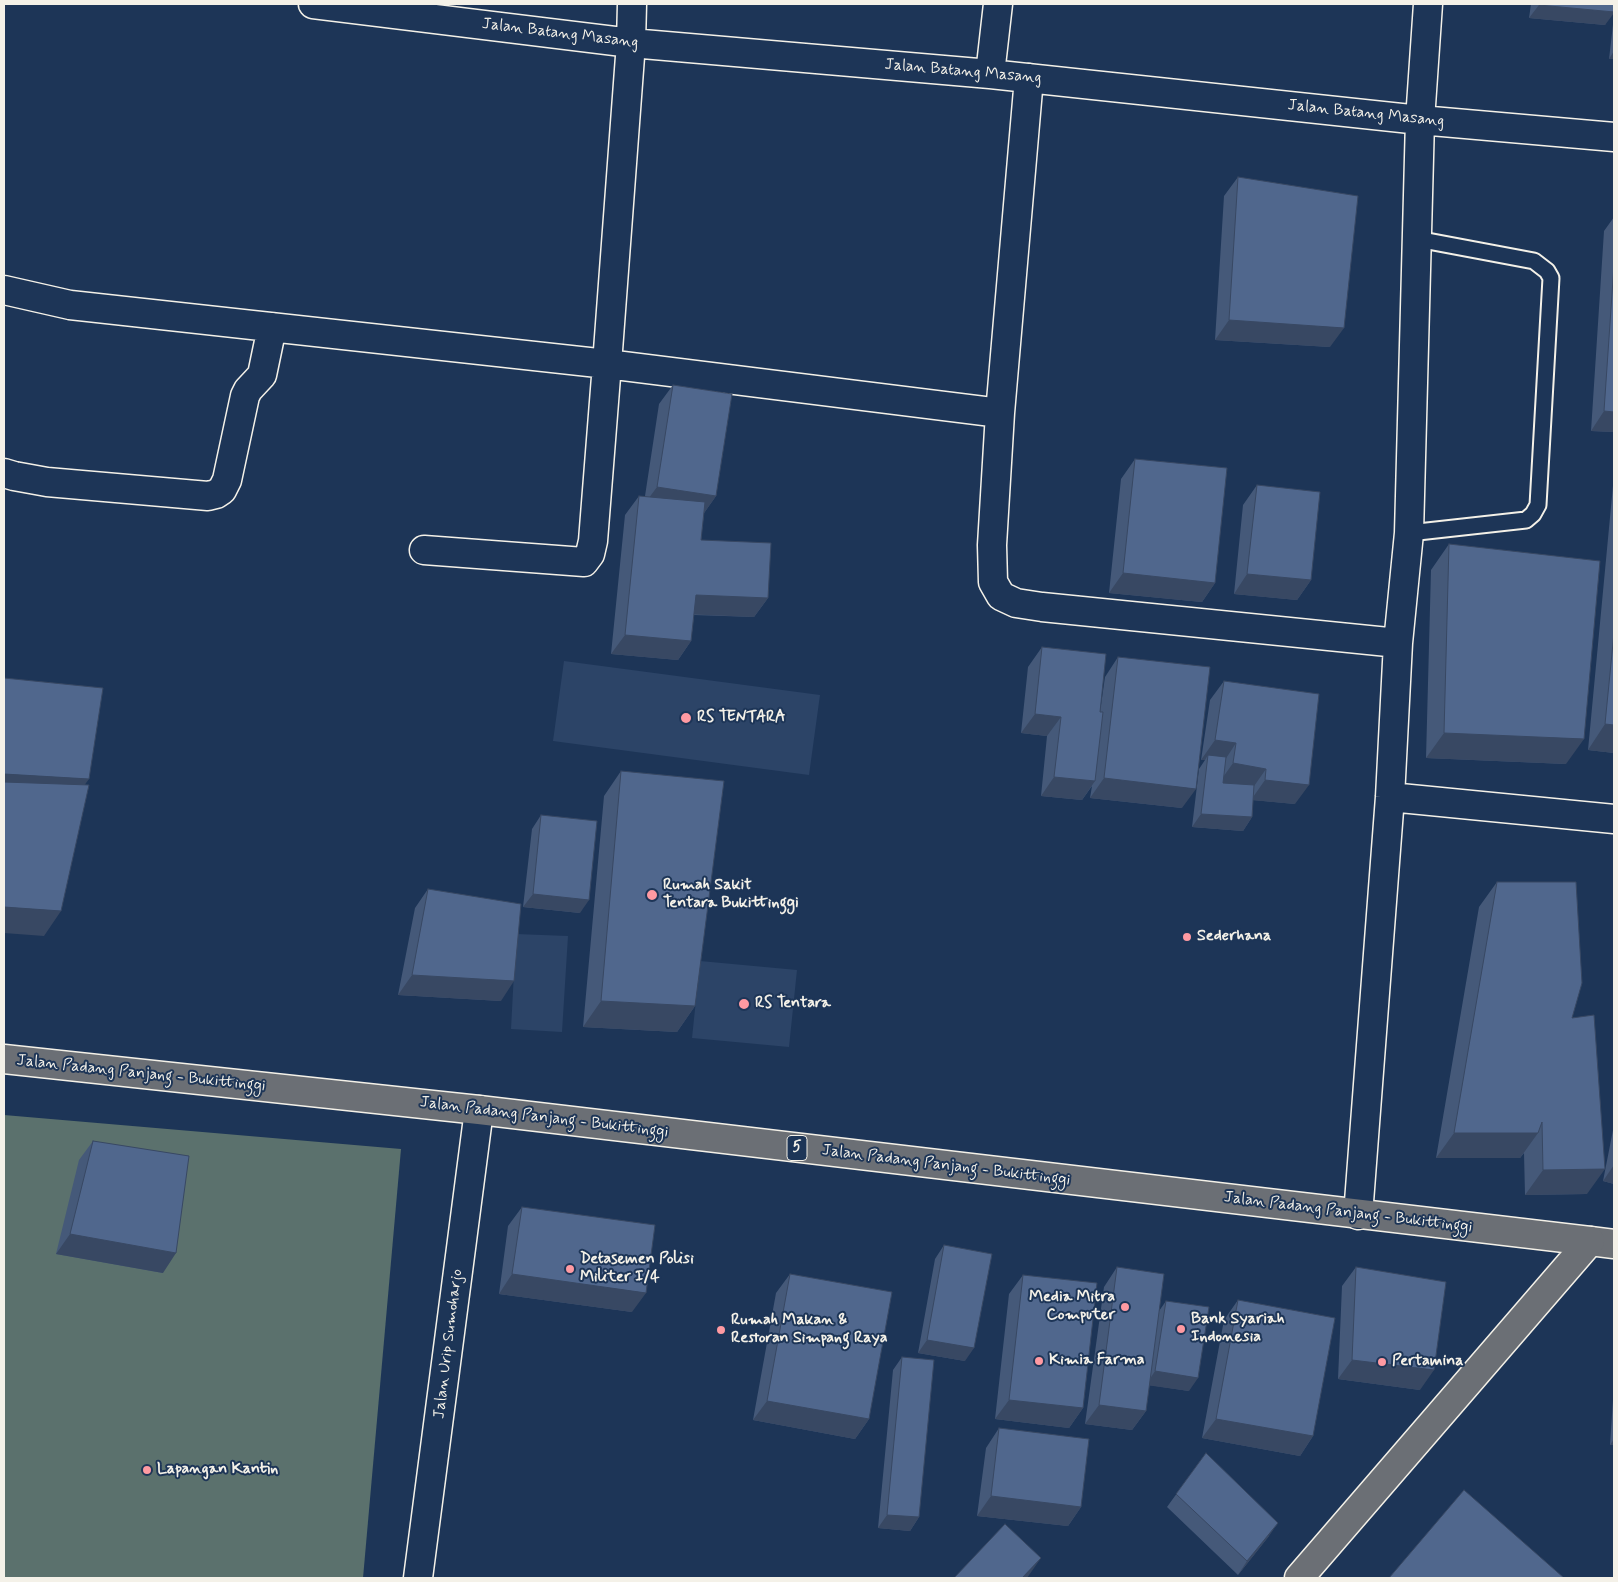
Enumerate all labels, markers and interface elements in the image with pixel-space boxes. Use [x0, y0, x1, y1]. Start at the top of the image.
street label: Jalan Batang Masang [481, 15, 639, 53]
street label: Jalan Batang Masang [884, 56, 1042, 88]
street label: Jalan Batang Masang [1287, 96, 1445, 132]
place label: RS TENTARA [697, 708, 786, 728]
marker: RS TENTARA [679, 711, 693, 725]
place label: Rumah Sakit Tentara Bukittinggi [663, 876, 799, 914]
marker: Rumah Sakit Tentara Bukittinggi [645, 888, 659, 902]
place label: Sederhana [1197, 927, 1271, 947]
marker: Sederhana [1181, 931, 1193, 943]
place label: RS Tentara [755, 994, 831, 1014]
marker: RS Tentara [737, 997, 751, 1011]
street label: Jalan Padang Panjang - Bukittinggi [16, 1051, 266, 1097]
street label: Jalan Padang Panjang - Bukittinggi [419, 1093, 669, 1143]
road number: 5 [787, 1136, 807, 1160]
street label: Jalan Padang Panjang - Bukittinggi [821, 1141, 1071, 1191]
street label: Jalan Padang Panjang - Bukittinggi [1223, 1188, 1473, 1238]
place label: Detasemen Polisi Militer I/4 [580, 1250, 694, 1288]
marker: Detasemen Polisi Militer I/4 [564, 1263, 576, 1275]
street label: Jalan Urip Sumoharjo [430, 1268, 468, 1420]
place label: Media Mitra Computer [1029, 1288, 1115, 1326]
marker: Media Mitra Computer [1119, 1301, 1131, 1313]
place label: Bank Syariah Indonesia [1191, 1310, 1285, 1348]
place label: Rumah Makan & Restoran Simpang Raya [731, 1311, 887, 1349]
marker: Bank Syariah Indonesia [1175, 1323, 1187, 1335]
marker: Rumah Makan & Restoran Simpang Raya [715, 1324, 727, 1336]
place label: Kimia Farma [1049, 1351, 1145, 1371]
place label: Pertamina [1392, 1352, 1463, 1372]
marker: Kimia Farma [1033, 1355, 1045, 1367]
marker: Pertamina [1376, 1356, 1388, 1368]
place label: Lapangan Kantin [157, 1460, 278, 1480]
marker: Lapangan Kantin [141, 1464, 153, 1476]

